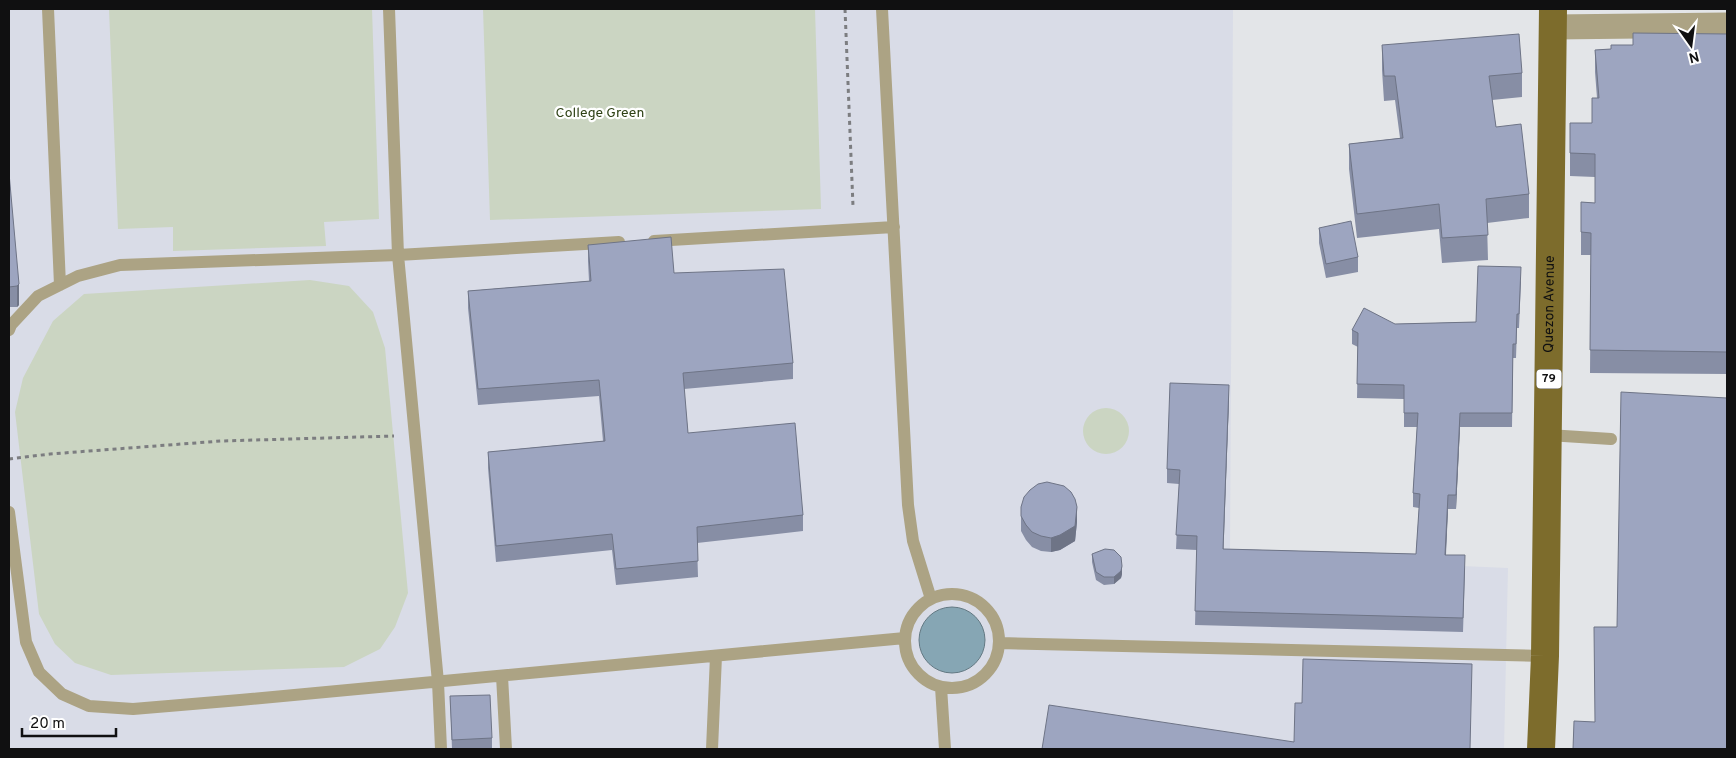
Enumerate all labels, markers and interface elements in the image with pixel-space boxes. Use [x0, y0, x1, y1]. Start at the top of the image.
north arrow [1666, 20, 1716, 70]
text: N [1687, 47, 1701, 66]
park label: College Green [556, 105, 644, 122]
street label: Quezon Avenue [1540, 255, 1558, 353]
road number: 79 [1536, 369, 1562, 388]
scale bar [22, 706, 116, 738]
text: 20 m [30, 715, 65, 734]

